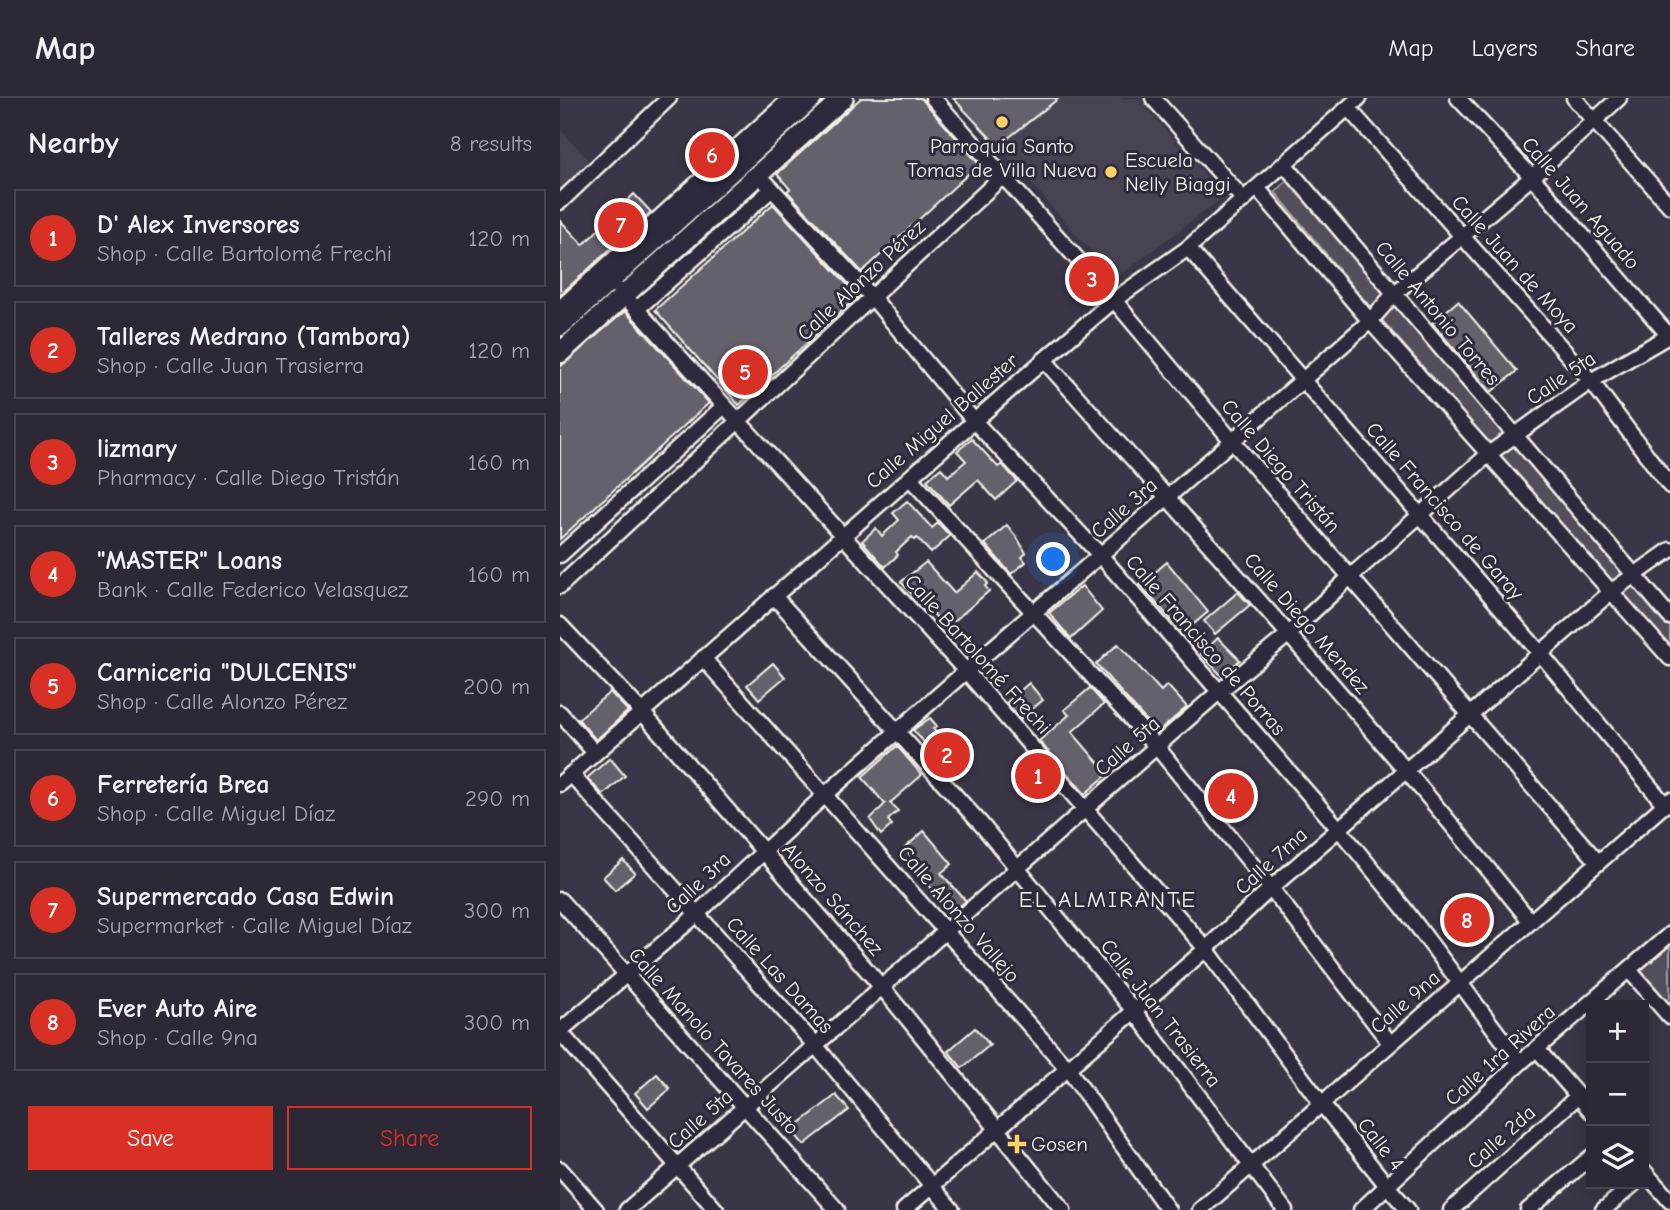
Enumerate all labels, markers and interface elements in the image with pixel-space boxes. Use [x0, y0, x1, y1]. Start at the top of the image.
text: Map [35, 29, 96, 67]
text: Map [1388, 34, 1434, 62]
text: Layers [1472, 34, 1537, 62]
text: Share [1575, 34, 1635, 62]
marker: Parroquia Santo Tomas de Villa Nueva [994, 114, 1010, 130]
text: Nearby [28, 126, 119, 161]
pin: 6 [689, 129, 735, 181]
text: 8 results [450, 130, 532, 157]
street label: Calle Juan Aguado [1517, 132, 1645, 274]
place label: Parroquia Santo Tomas de Villa Nueva [907, 134, 1097, 182]
place label: Escuela Nelly Biaggi [1125, 148, 1231, 196]
marker: Escuela Nelly Biaggi [1103, 164, 1119, 180]
street label: Calle Juan de Moya [1447, 190, 1583, 338]
pin: 7 [598, 199, 644, 251]
text: D' Alex Inversores [97, 210, 300, 240]
street label: Calle Alonzo Pérez [792, 215, 930, 345]
text: 1 [48, 225, 58, 252]
text: 120 m [468, 225, 530, 252]
street label: Calle Antonio Torres [1371, 236, 1505, 390]
text: Shop · Calle Bartolomé Frechi [97, 240, 392, 267]
pin: 3 [1069, 253, 1115, 305]
text: Talleres Medrano (Tambora) [97, 322, 411, 352]
text: 2 [47, 337, 59, 364]
text: 120 m [468, 337, 530, 364]
pin: 5 [722, 346, 768, 398]
street label: Calle 5ta [1522, 346, 1600, 410]
street label: Calle Miguel Ballester [861, 348, 1023, 493]
text: Shop · Calle Juan Trasierra [97, 352, 364, 379]
street label: Calle Diego Tristán [1217, 394, 1345, 538]
street label: Calle Francisco de Garay [1361, 417, 1529, 605]
text: lizmary [97, 434, 177, 464]
text: 3 [47, 449, 59, 476]
text: 160 m [468, 449, 530, 476]
text: Pharmacy · Calle Diego Tristán [97, 464, 400, 491]
street label: Calle 3ra [1086, 473, 1162, 543]
your location [1036, 542, 1070, 576]
text: "MASTER" Loans [97, 546, 282, 576]
street label: Calle Diego Mendez [1239, 548, 1375, 698]
street label: Calle Francisco de Porras [1121, 550, 1291, 740]
text: 4 [48, 561, 58, 588]
text: 160 m [468, 561, 530, 588]
street label: Calle Bartolomé Frechi [900, 569, 1056, 739]
text: Bank · Calle Federico Velasquez [97, 576, 408, 603]
text: Carniceria "DULCENIS" [97, 658, 357, 688]
text: 5 [47, 673, 59, 700]
text: 200 m [463, 673, 530, 700]
text: Shop · Calle Alonzo Pérez [97, 688, 347, 715]
street label: Calle 5ta [1090, 711, 1164, 781]
pin: 2 [924, 729, 970, 781]
pin: 1 [1015, 750, 1061, 802]
text: Ferretería Brea [97, 770, 269, 800]
pin: 4 [1208, 770, 1254, 822]
text: 6 [47, 785, 59, 812]
text: 290 m [465, 785, 530, 812]
text: Shop · Calle Miguel Díaz [97, 800, 335, 827]
street label: Calle 7ma [1230, 822, 1312, 900]
street label: Alonzo Sánchez [778, 838, 888, 960]
street label: Calle Alonzo Vallejo [893, 841, 1025, 987]
street label: Calle 3ra [661, 847, 735, 919]
text: Supermercado Casa Edwin [97, 882, 394, 912]
district label: EL ALMIRANTE [1019, 886, 1197, 913]
pin: 8 [1444, 894, 1490, 946]
text: 7 [48, 897, 58, 924]
text: 300 m [464, 897, 530, 924]
text: Supermarket · Calle Miguel Díaz [97, 912, 412, 939]
street label: Calle Las Damas [722, 912, 838, 1038]
street label: Calle Juan Trasierra [1096, 934, 1226, 1092]
street label: Calle Manolo Tavares Justo [624, 943, 804, 1139]
street label: Calle 9na [1365, 965, 1445, 1039]
text: Ever Auto Aire [97, 994, 257, 1024]
street label: Calle 1ra Rivera [1440, 999, 1560, 1111]
map controls [1586, 1000, 1649, 1189]
button: + [1586, 1000, 1649, 1063]
text: 8 [47, 1009, 59, 1036]
text: 300 m [464, 1009, 530, 1036]
text: Shop · Calle 9na [97, 1024, 258, 1051]
button: − [1586, 1063, 1649, 1126]
street label: Calle 5ta [663, 1084, 737, 1154]
street label: Calle 2da [1462, 1100, 1540, 1174]
button: Save [28, 1106, 273, 1170]
button: Share [287, 1106, 532, 1170]
street label: Calle 4 [1353, 1113, 1409, 1175]
button: layers [1586, 1126, 1649, 1189]
place label: Gosen [1031, 1132, 1088, 1156]
marker: Gosen [1009, 1136, 1025, 1152]

